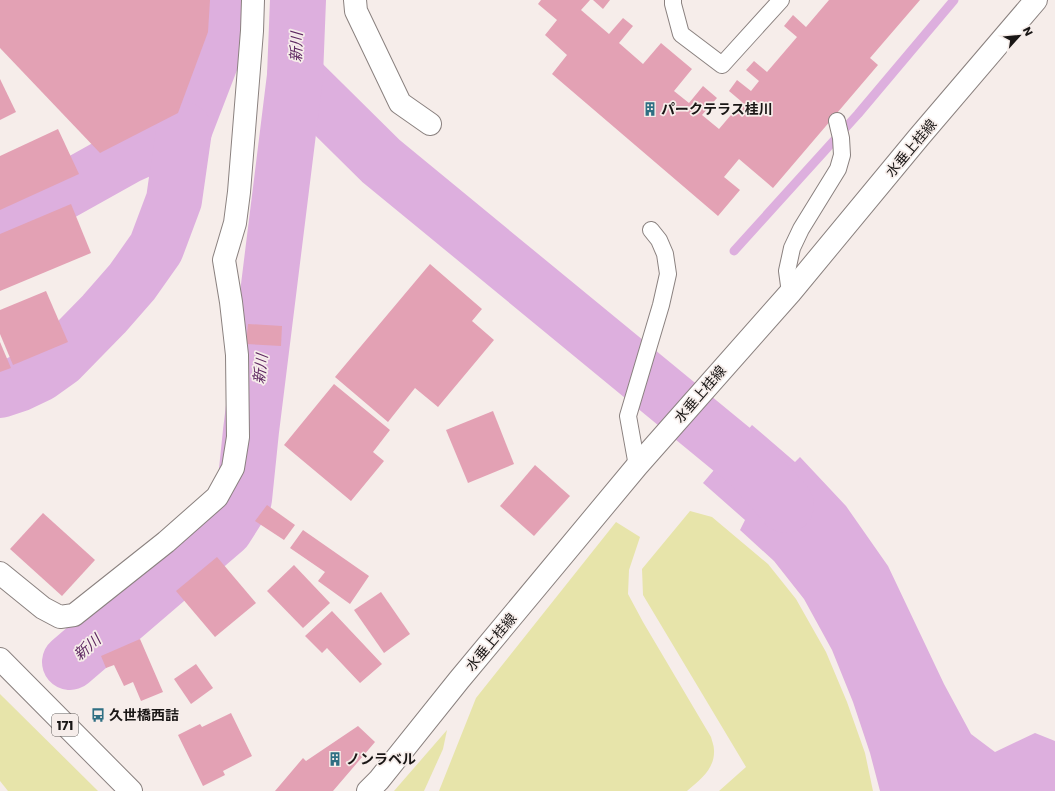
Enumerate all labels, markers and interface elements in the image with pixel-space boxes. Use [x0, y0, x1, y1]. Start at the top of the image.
north arrow [999, 16, 1039, 56]
text: N [1019, 24, 1037, 39]
water label: 新川 [285, 30, 307, 62]
place label: パークテラス桂川 [661, 99, 773, 119]
building icon: パークテラス桂川 [642, 101, 658, 117]
street label: 水垂上桂線 [881, 115, 941, 181]
water label: 新川 [248, 351, 272, 385]
street label: 水垂上桂線 [669, 361, 731, 427]
street label: 水垂上桂線 [461, 609, 521, 675]
water label: 新川 [69, 628, 107, 665]
place label: 久世橋西詰 [109, 705, 179, 725]
bus stop icon: 久世橋西詰 [90, 707, 106, 723]
road number: 171 [52, 714, 78, 736]
place label: ノンラベル [346, 749, 416, 769]
building icon: ノンラベル [327, 751, 343, 767]

